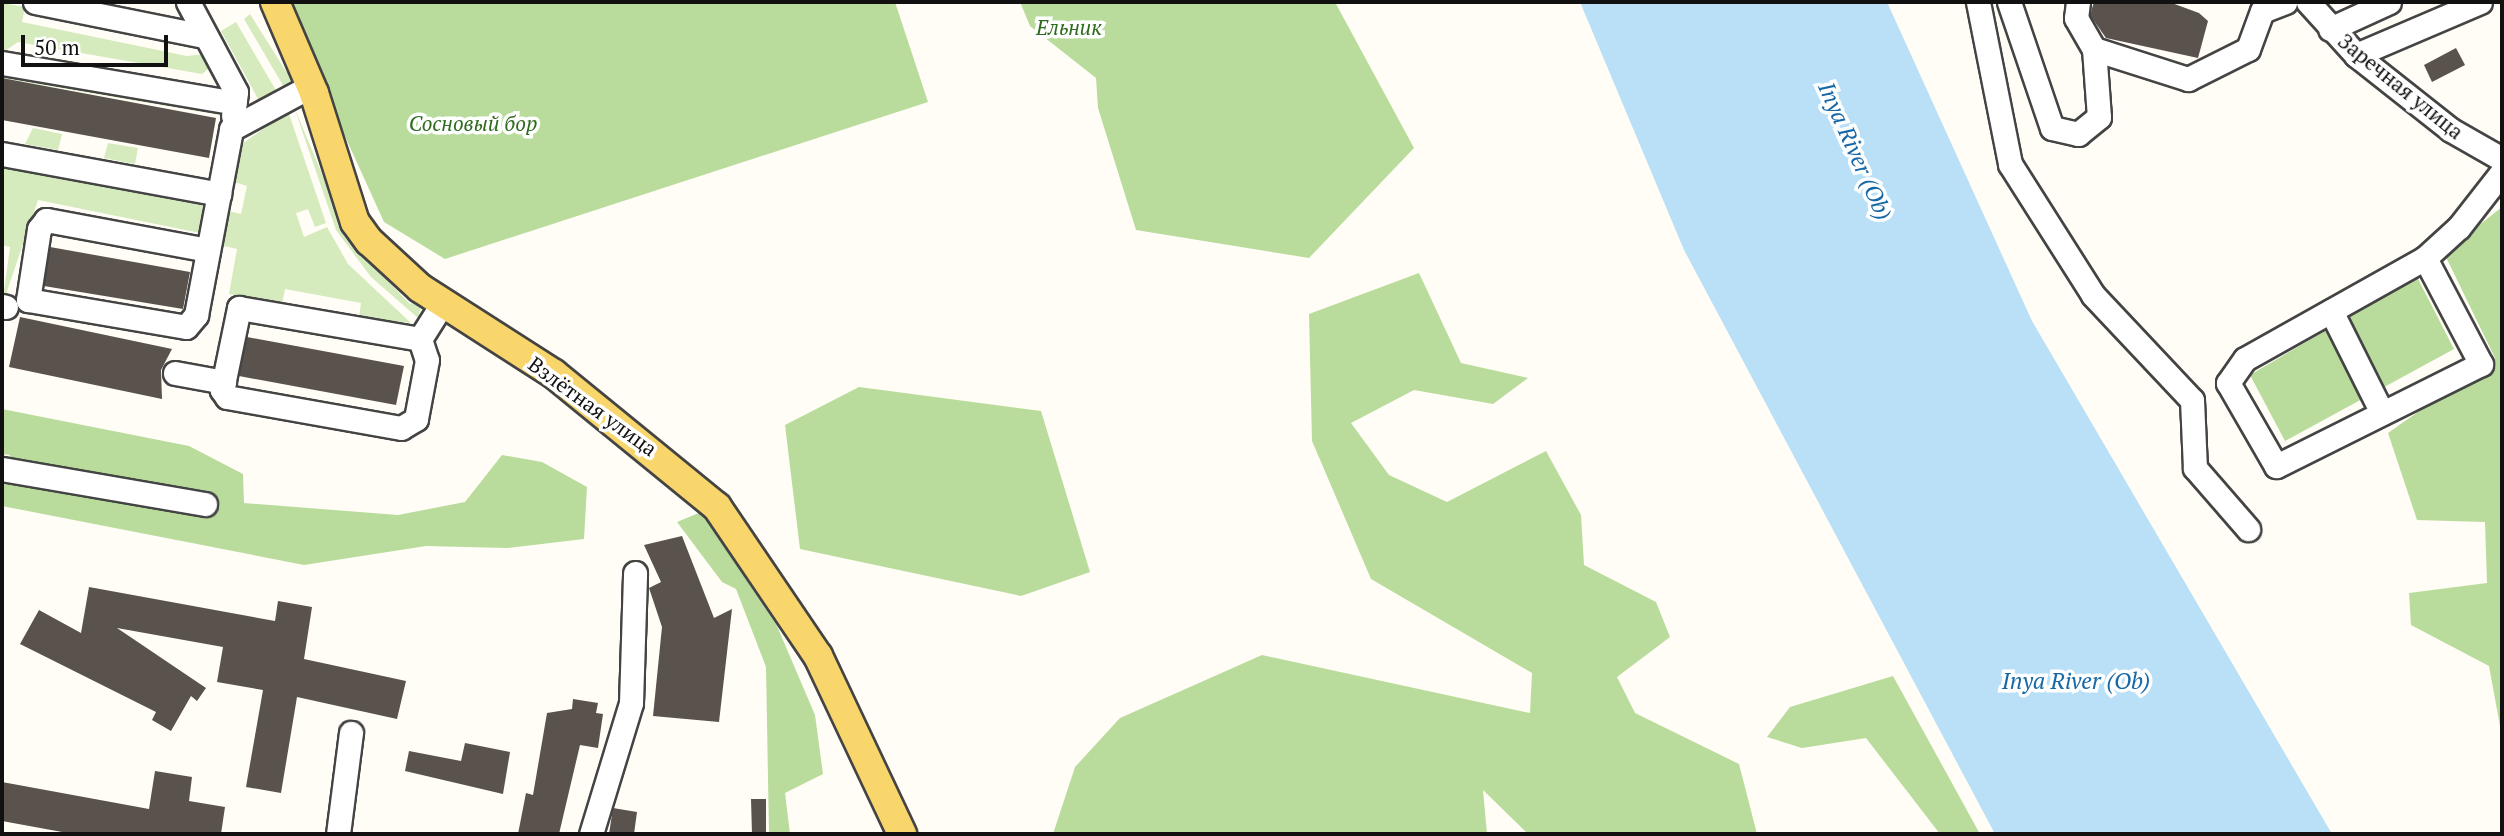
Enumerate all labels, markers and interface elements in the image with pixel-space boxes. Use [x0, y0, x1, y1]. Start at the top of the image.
park label: Ельник [1036, 14, 1102, 40]
scale bar [24, 21, 172, 65]
street label: Заречная улица [2333, 28, 2469, 144]
text: 50 m [34, 33, 80, 61]
water label: Inya River (Ob) [1812, 78, 1898, 224]
park label: Сосновый бор [409, 110, 537, 136]
street label: Взлётная улица [524, 351, 662, 461]
water label: Inya River (Ob) [2002, 667, 2150, 695]

